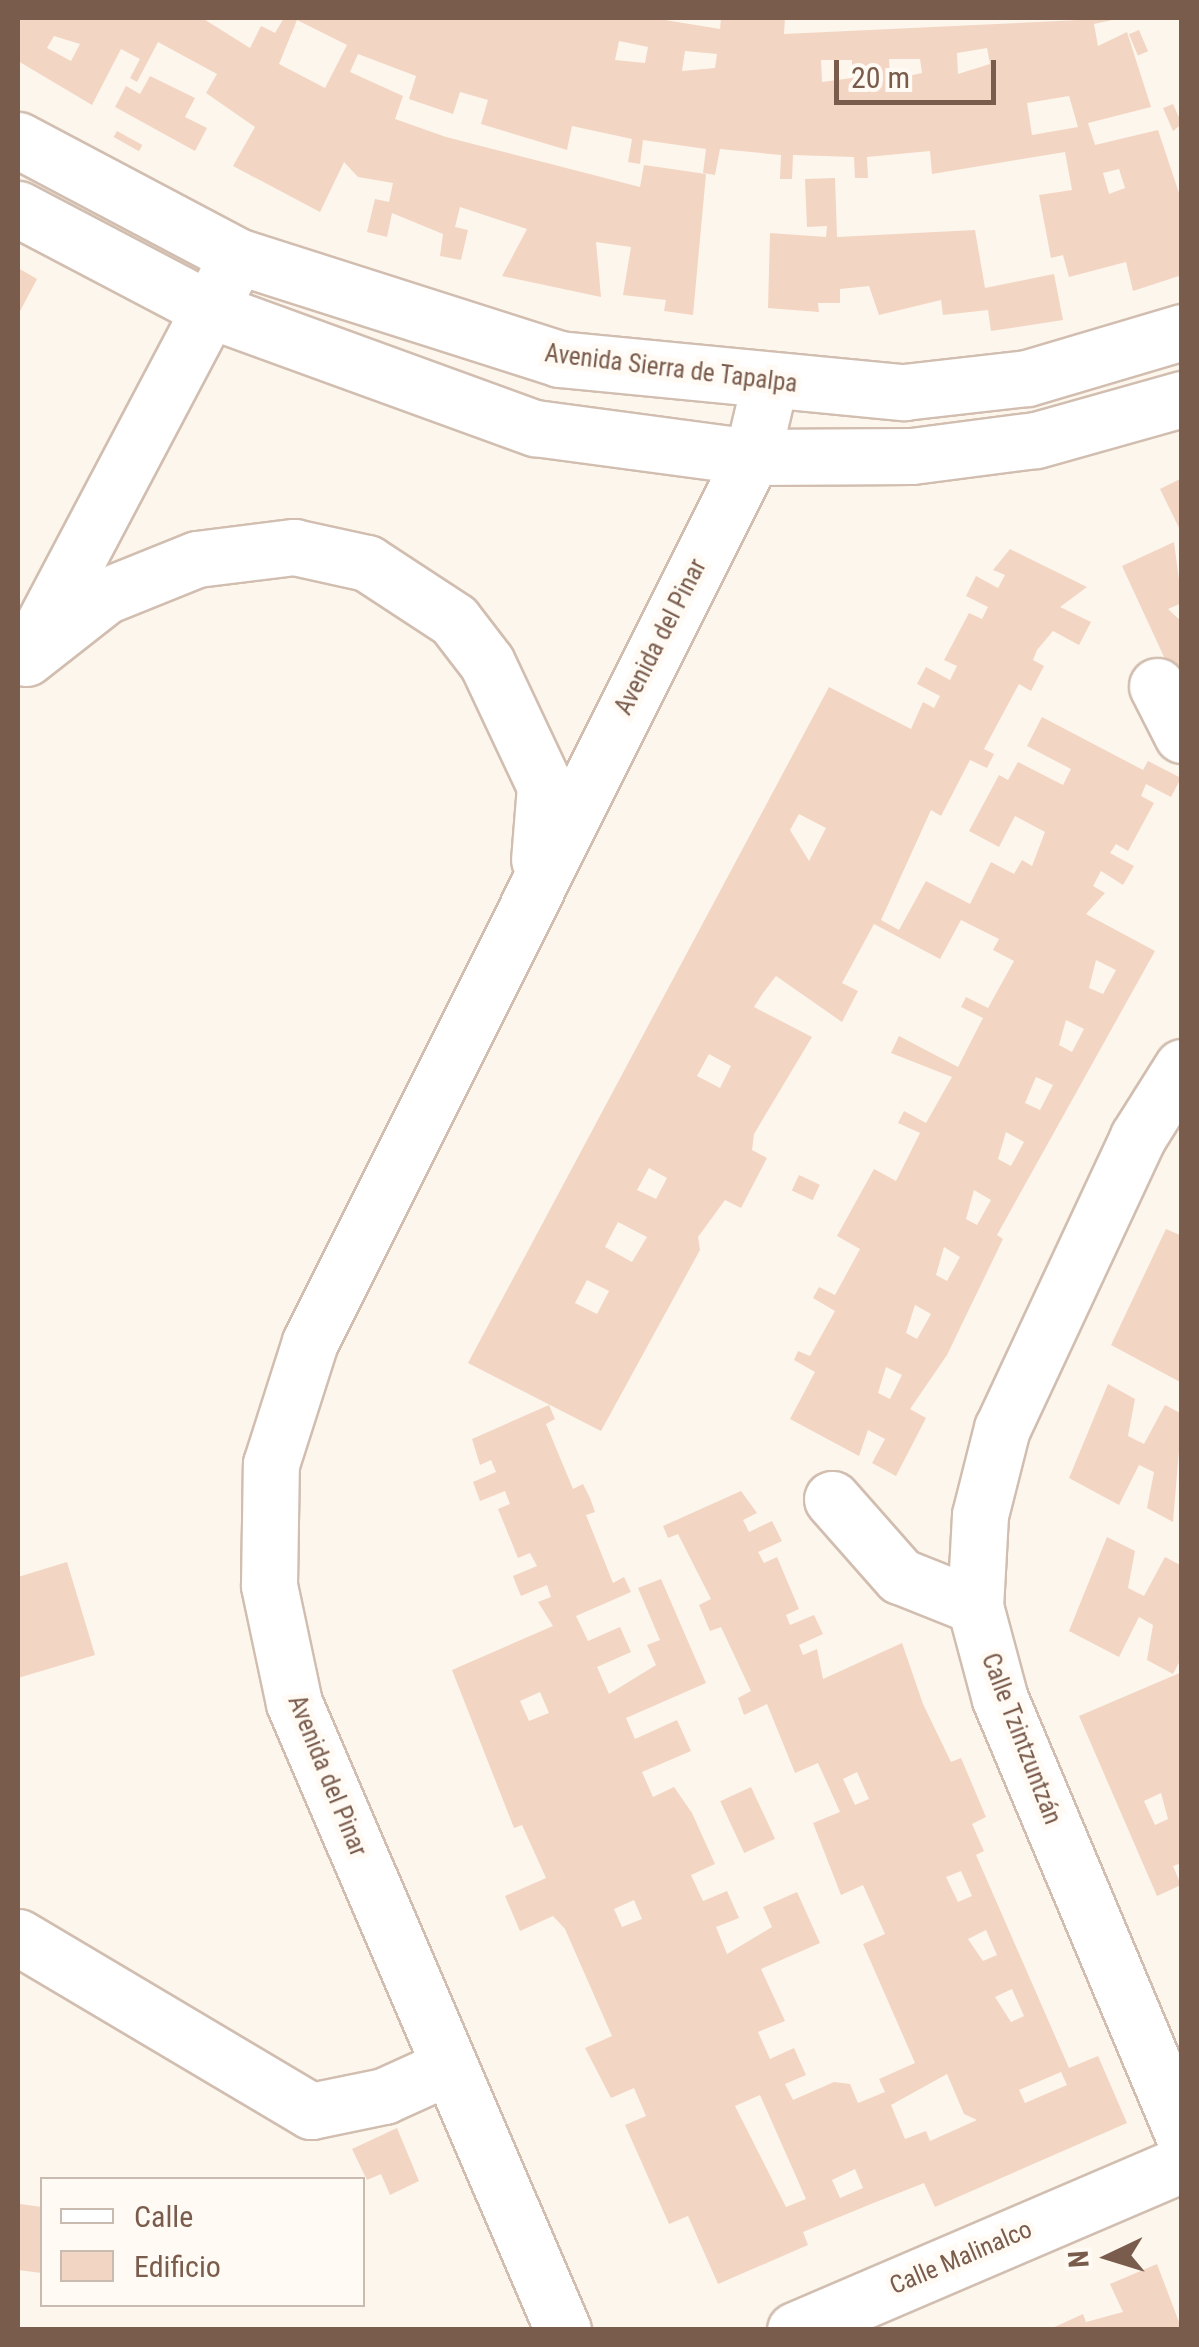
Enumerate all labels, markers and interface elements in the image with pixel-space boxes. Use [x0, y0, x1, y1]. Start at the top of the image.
scale bar [839, 40, 1002, 102]
text: 20 m [851, 60, 910, 95]
street label: Avenida Sierra de Tapalpa [543, 339, 799, 399]
street label: Avenida del Pinar [609, 554, 713, 720]
street label: Calle Tzintzuntzán [975, 1649, 1067, 1829]
street label: Avenida del Pinar [281, 1691, 373, 1861]
legend [40, 2177, 365, 2307]
text: Calle [134, 2199, 193, 2234]
north arrow [1059, 2207, 1159, 2307]
street label: Calle Malinalco [885, 2215, 1037, 2301]
text: Edificio [134, 2249, 221, 2284]
text: N [1062, 2249, 1096, 2269]

